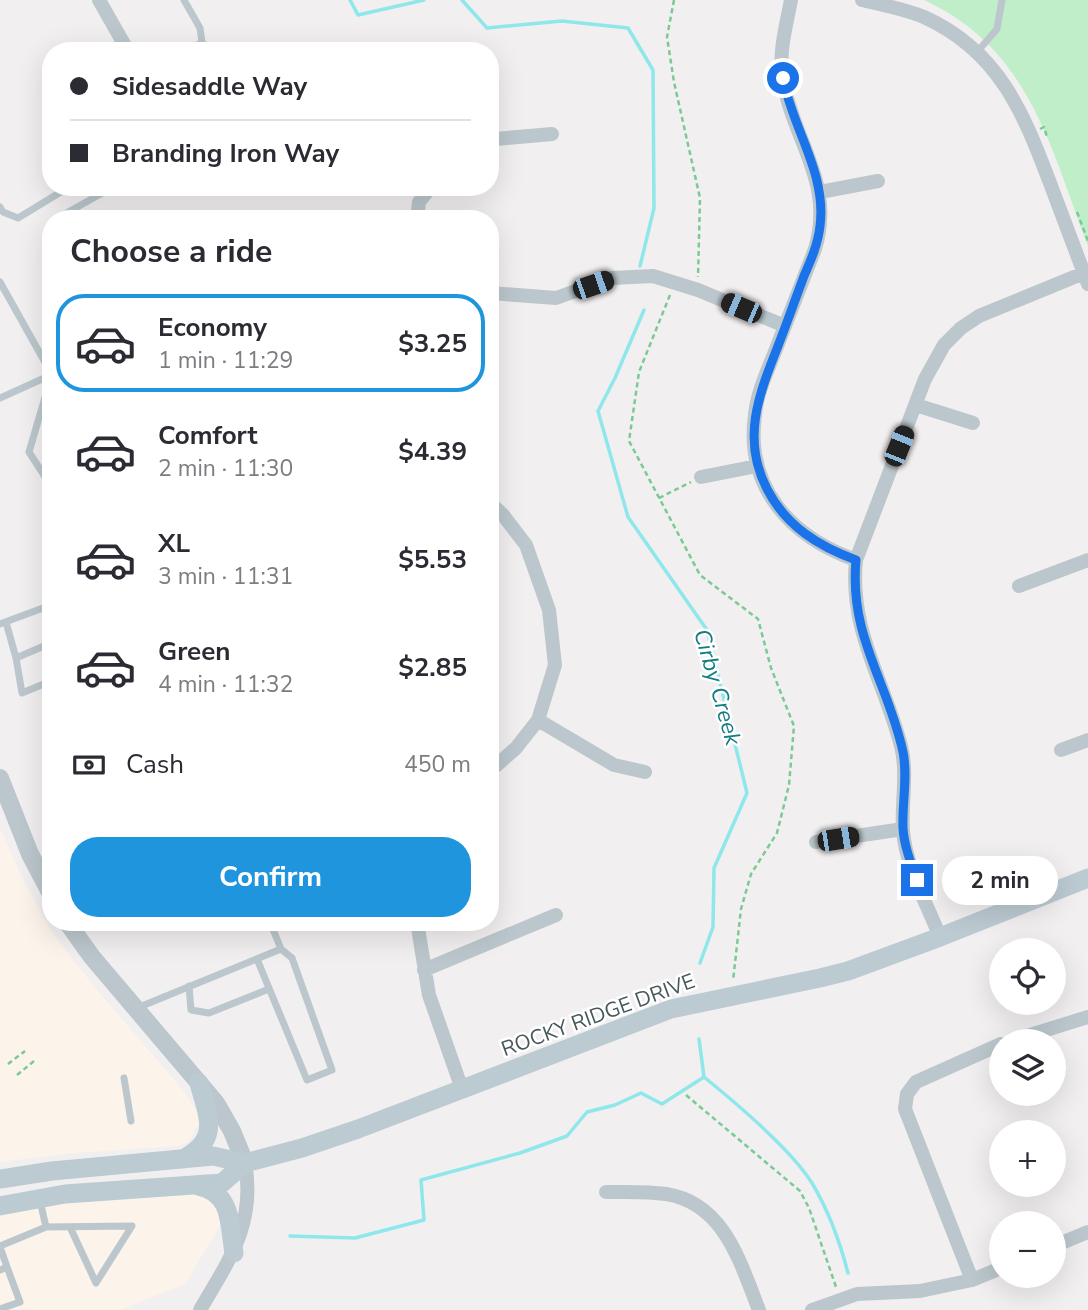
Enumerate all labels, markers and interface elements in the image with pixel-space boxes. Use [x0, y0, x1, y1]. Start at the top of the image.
route start [767, 62, 799, 94]
text: Sidesaddle Way [112, 69, 307, 104]
text: Branding Iron Way [112, 136, 339, 171]
text: Choose a ride [70, 230, 272, 273]
car [570, 268, 617, 302]
car [718, 290, 765, 326]
text: Economy [158, 310, 267, 345]
icon: car [74, 312, 137, 375]
text: $3.25 [398, 326, 467, 361]
text: 1 min · 11:29 [158, 345, 293, 376]
text: Comfort [158, 418, 258, 453]
icon: car [74, 420, 137, 483]
car [882, 423, 917, 469]
text: $4.39 [398, 434, 467, 469]
text: 2 min · 11:30 [158, 453, 293, 484]
text: XL [158, 526, 190, 561]
icon: car [74, 528, 137, 591]
text: $5.53 [398, 542, 467, 577]
text: 3 min · 11:31 [158, 561, 293, 592]
water label: Cirby Creek [686, 625, 749, 749]
text: Green [158, 634, 231, 669]
icon: car [74, 636, 137, 699]
text: $2.85 [398, 650, 467, 685]
text: 4 min · 11:32 [158, 669, 293, 700]
icon: cash [70, 746, 108, 784]
text: Cash [126, 747, 184, 782]
text: 450 m [404, 749, 471, 780]
car [816, 825, 861, 853]
button: Confirm [70, 837, 471, 917]
callout: 2 min [942, 856, 1057, 904]
route end [901, 864, 933, 896]
text: 2 min [970, 865, 1030, 896]
map controls [989, 938, 1066, 1288]
button: locate [989, 938, 1066, 1015]
street label: ROCKY RIDGE DRIVE [497, 967, 699, 1063]
button: layers [989, 1029, 1066, 1106]
button: + [989, 1120, 1066, 1197]
button: − [989, 1211, 1066, 1288]

